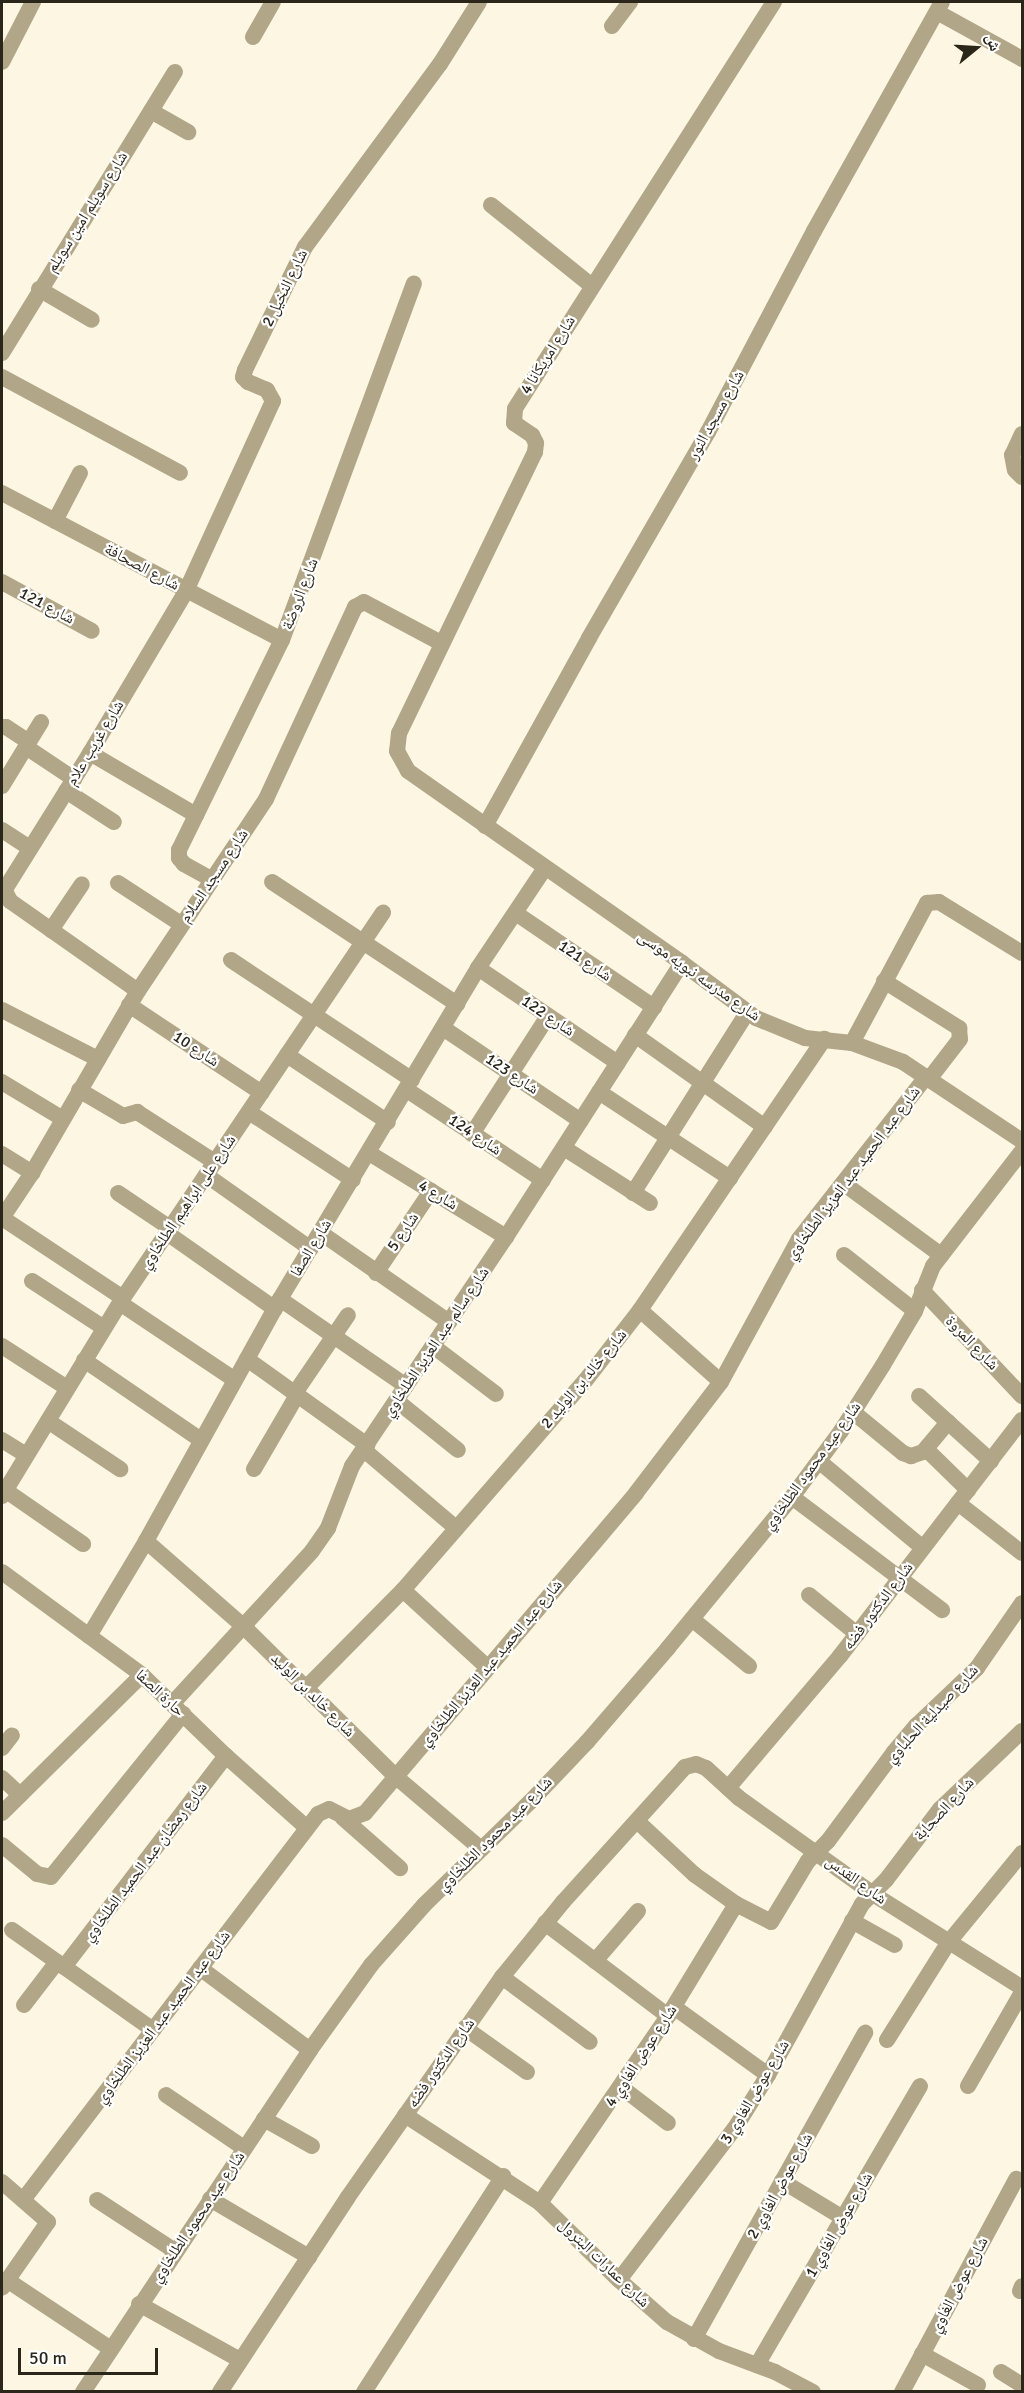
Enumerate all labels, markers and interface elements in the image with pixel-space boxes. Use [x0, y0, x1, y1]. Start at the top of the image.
north arrow [946, 18, 1006, 78]
text: ش [981, 31, 1005, 54]
street label: شارع سويلم امين سويلم [42, 148, 132, 276]
street label: شارع النخيل 2 [258, 246, 312, 330]
street label: شارع امريكانا 4 [516, 312, 580, 398]
street label: شارع مسجد النور [684, 367, 748, 463]
street label: شارع الصحافة [101, 539, 183, 595]
street label: شارع الروضة [278, 556, 322, 632]
street label: شارع 121 [16, 583, 78, 629]
street label: شارع غريب علام [62, 697, 128, 789]
street label: شارع مسجد السلام [176, 825, 252, 927]
street label: شارع مدرسه نبويه موسى [634, 926, 764, 1026]
street label: شارع 121 [555, 936, 615, 986]
street label: شارع 122 [518, 991, 578, 1041]
street label: شارع 10 [169, 1027, 223, 1071]
street label: شارع 123 [482, 1049, 542, 1099]
street label: شارع عبد الحميد عبد العزيز الطلخاوي [782, 1083, 924, 1263]
street label: شارع 124 [445, 1110, 505, 1160]
street label: شارع على ابراهيم الطلخاوي [136, 1131, 240, 1273]
street label: شارع 4 [415, 1176, 461, 1214]
street label: شارع 5 [383, 1209, 423, 1255]
street label: شارع الصفا [286, 1216, 336, 1280]
street label: شارع سالم عبد العزيز الطلخاوي [379, 1263, 493, 1421]
street label: شارع المروة [941, 1312, 1003, 1374]
street label: شارع خالد بن الوليد 2 [537, 1326, 631, 1432]
street label: شارع عيد محمود الطلخاوي [759, 1398, 865, 1534]
street label: شارع الدكتور فضه [839, 1558, 917, 1654]
street label: شارع عبد الحميد عبد العزيز الطلخاوي [416, 1576, 566, 1750]
street label: شارع خالد بن الوليد [267, 1649, 359, 1741]
street label: شارع صيدلية الحلباوي [881, 1661, 983, 1767]
street label: حارة الصفا [131, 1665, 189, 1721]
street label: شارع عيد محمود الطلخاوي [434, 1773, 556, 1895]
street label: شارع الصحابة [910, 1773, 978, 1845]
street label: شارع رمضان عبد الحميد الطلخاوي [79, 1778, 211, 1946]
street label: شارع القدس [822, 1851, 890, 1909]
street label: شارع عبد الحميد عبد العزيز الطلخاوي [92, 1927, 234, 2107]
street label: شارع عوض الغاوي 4 [601, 2001, 681, 2111]
street label: شارع الدكتور فضه [403, 2015, 479, 2111]
street label: شارع عوض الغاوي 3 [716, 2036, 794, 2148]
street label: شارع عوض الغاوي 2 [743, 2130, 817, 2242]
street label: شارع عيد محمود الطلخاوي [147, 2148, 249, 2286]
street label: شارع عوض الغاوي 1 [801, 2169, 877, 2281]
street label: شارع عمارات البترول [554, 2215, 654, 2311]
street label: شارع عوض الغاوي [926, 2234, 992, 2336]
scale bar [21, 2336, 160, 2374]
text: 50 m [29, 2347, 67, 2369]

